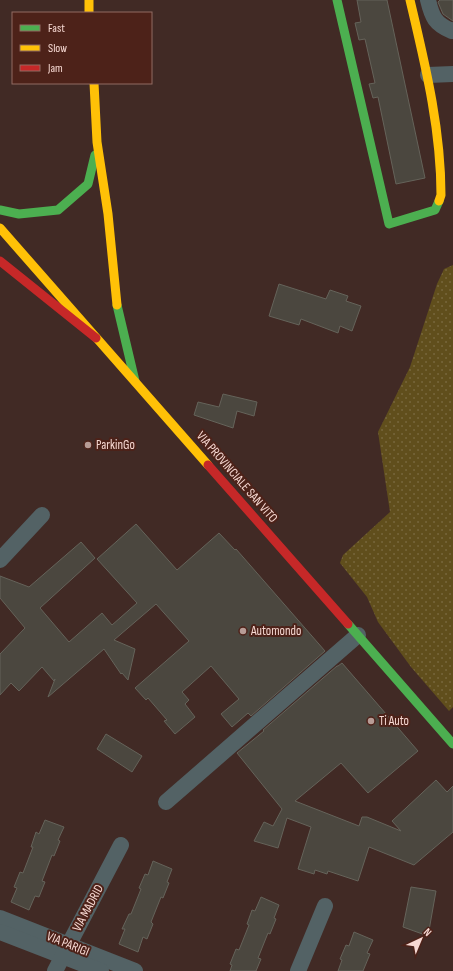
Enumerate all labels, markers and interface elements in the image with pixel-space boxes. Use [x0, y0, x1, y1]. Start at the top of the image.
legend [12, 12, 152, 84]
text: Fast [48, 21, 65, 36]
text: Slow [48, 41, 67, 56]
text: Jam [47, 61, 63, 76]
street label: VIA PROVINCIALE SAN VITO [193, 428, 281, 526]
place label: ParkinGo [96, 437, 135, 453]
marker: ParkinGo [83, 440, 93, 450]
place label: Automondo [250, 623, 301, 639]
marker: Automondo [238, 626, 248, 636]
place label: Ti Auto [379, 713, 409, 729]
marker: Ti Auto [366, 716, 376, 726]
street label: VIA MADRID [69, 882, 107, 934]
north arrow [401, 919, 441, 959]
text: N [421, 925, 434, 939]
street label: VIA PARIGI [44, 928, 92, 960]

